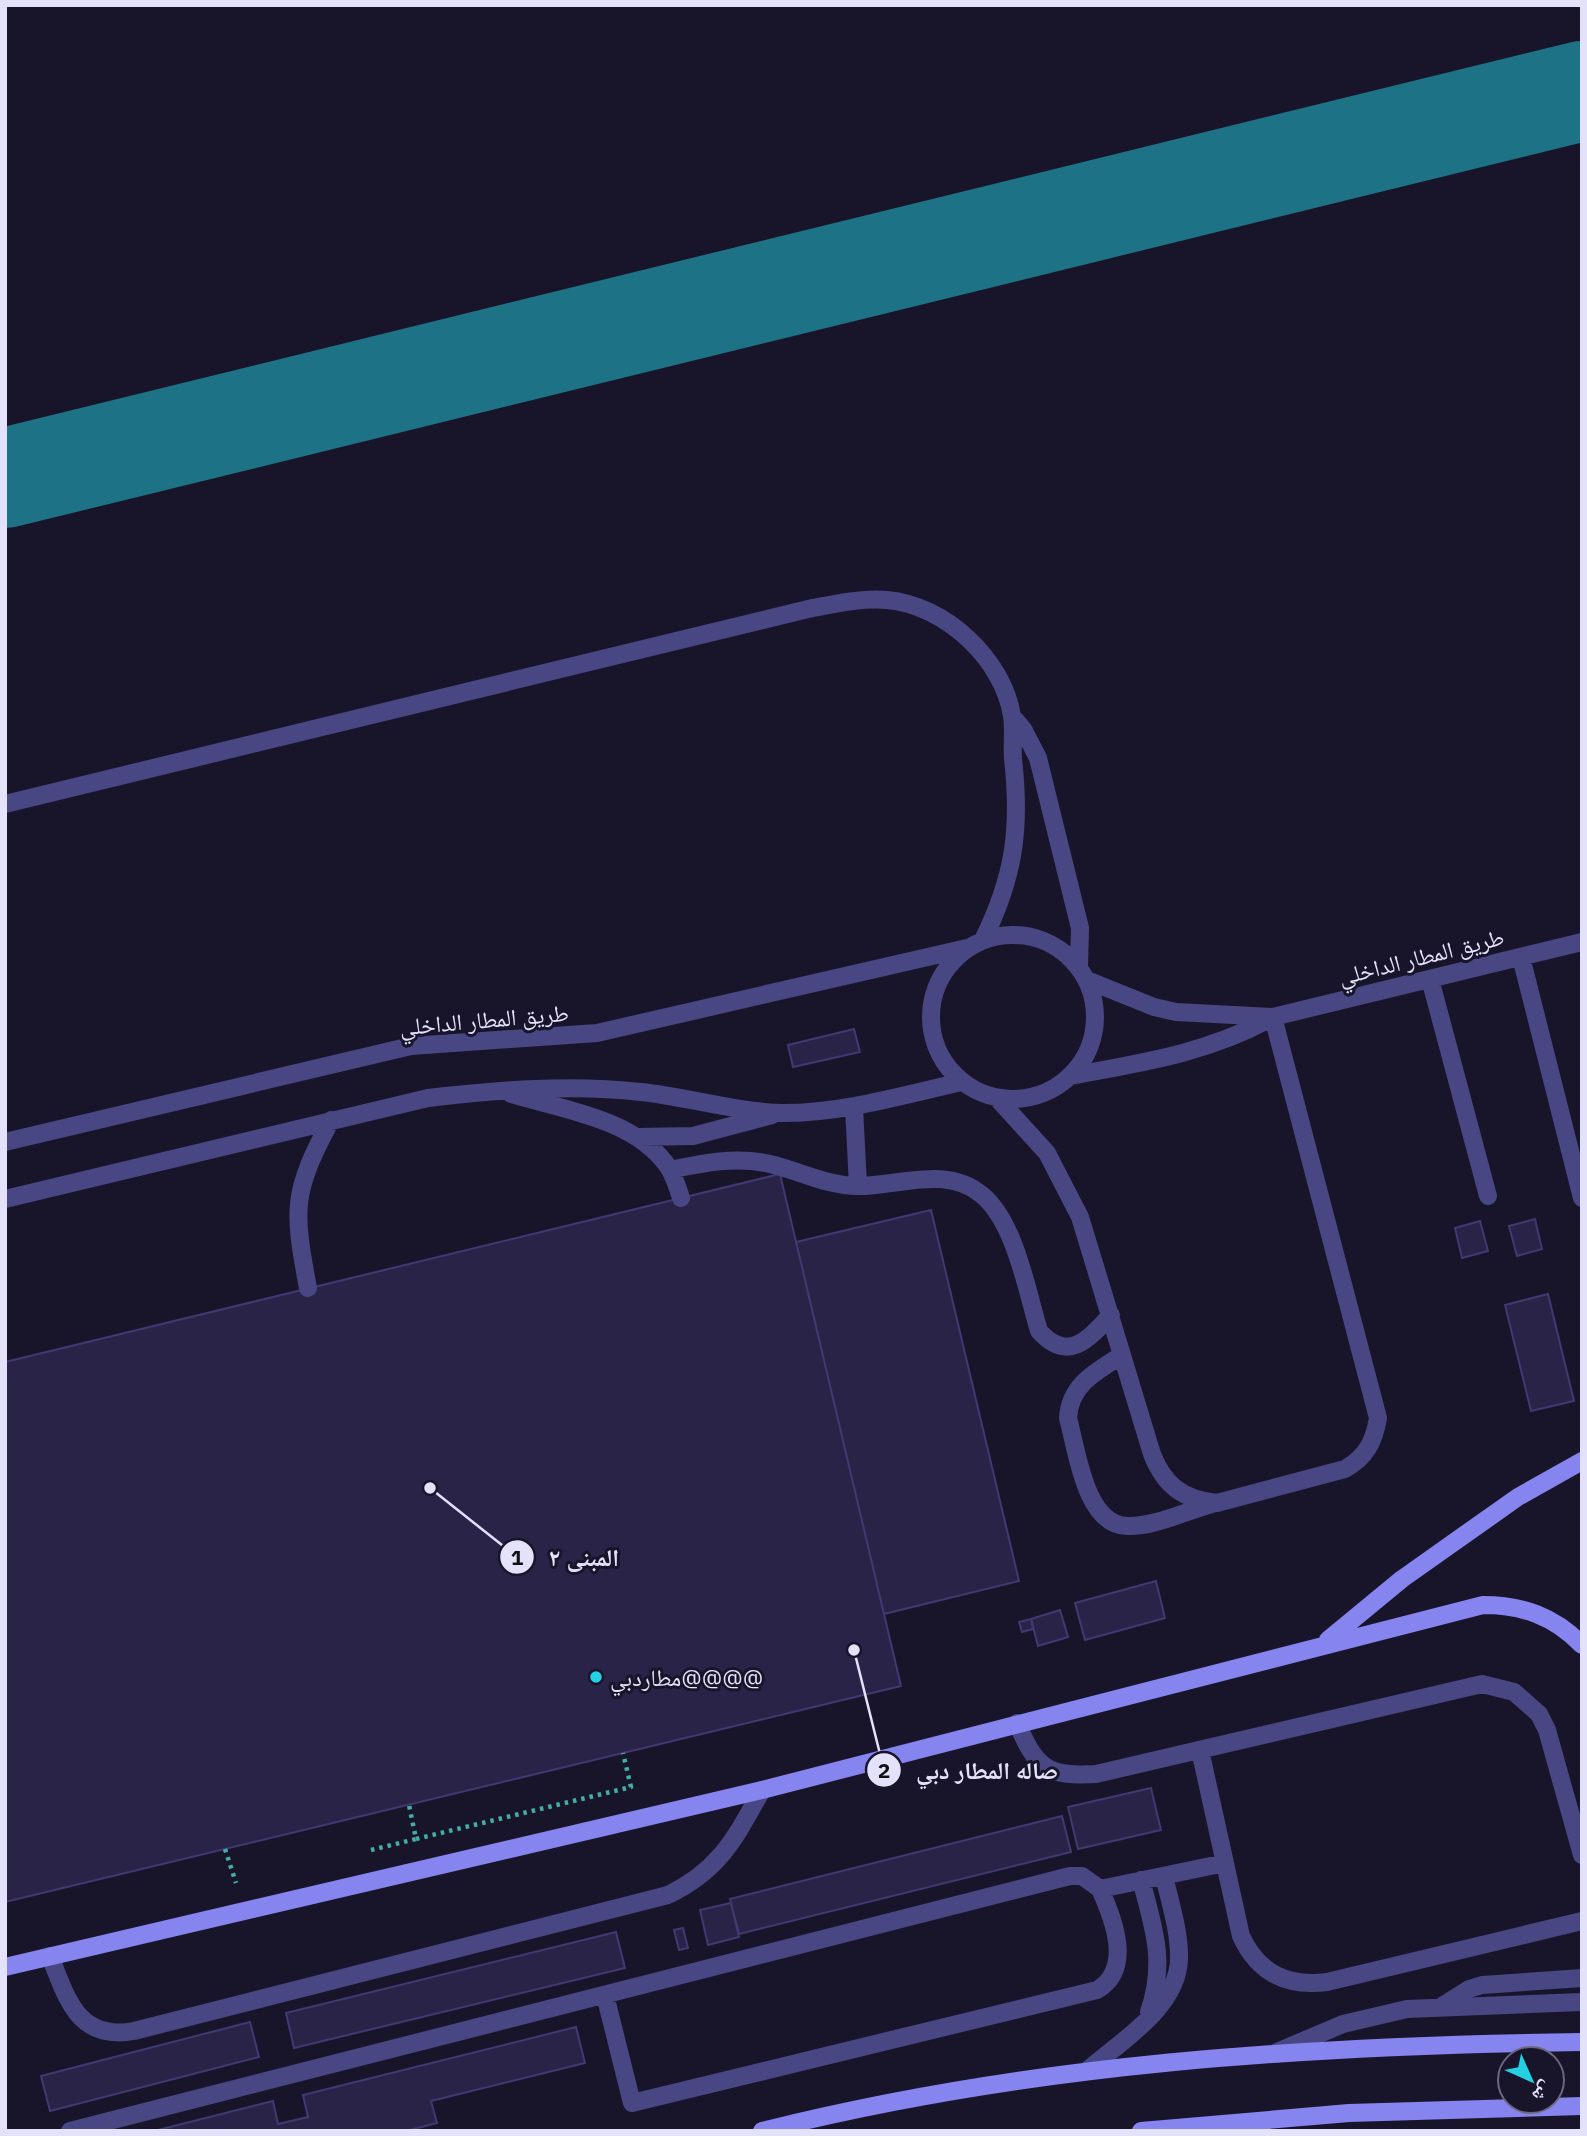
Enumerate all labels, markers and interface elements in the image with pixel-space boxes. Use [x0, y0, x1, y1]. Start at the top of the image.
street label: طريق المطار الداخلي [1335, 921, 1508, 996]
street label: طريق المطار الداخلي [398, 997, 570, 1046]
callout: المبنى ٢ [500, 1535, 632, 1580]
text: المبنى ٢ [549, 1541, 619, 1573]
text: 1 [511, 1543, 524, 1571]
place label: مطاردبي@@@@ [610, 1662, 763, 1697]
marker: مطاردبي@@@@ [588, 1669, 604, 1685]
callout: صاله المطار دبي [867, 1748, 1072, 1793]
text: صاله المطار دبي [916, 1754, 1058, 1790]
text: 2 [878, 1756, 890, 1784]
north arrow [1496, 2045, 1566, 2115]
text: ش [1527, 2076, 1559, 2108]

